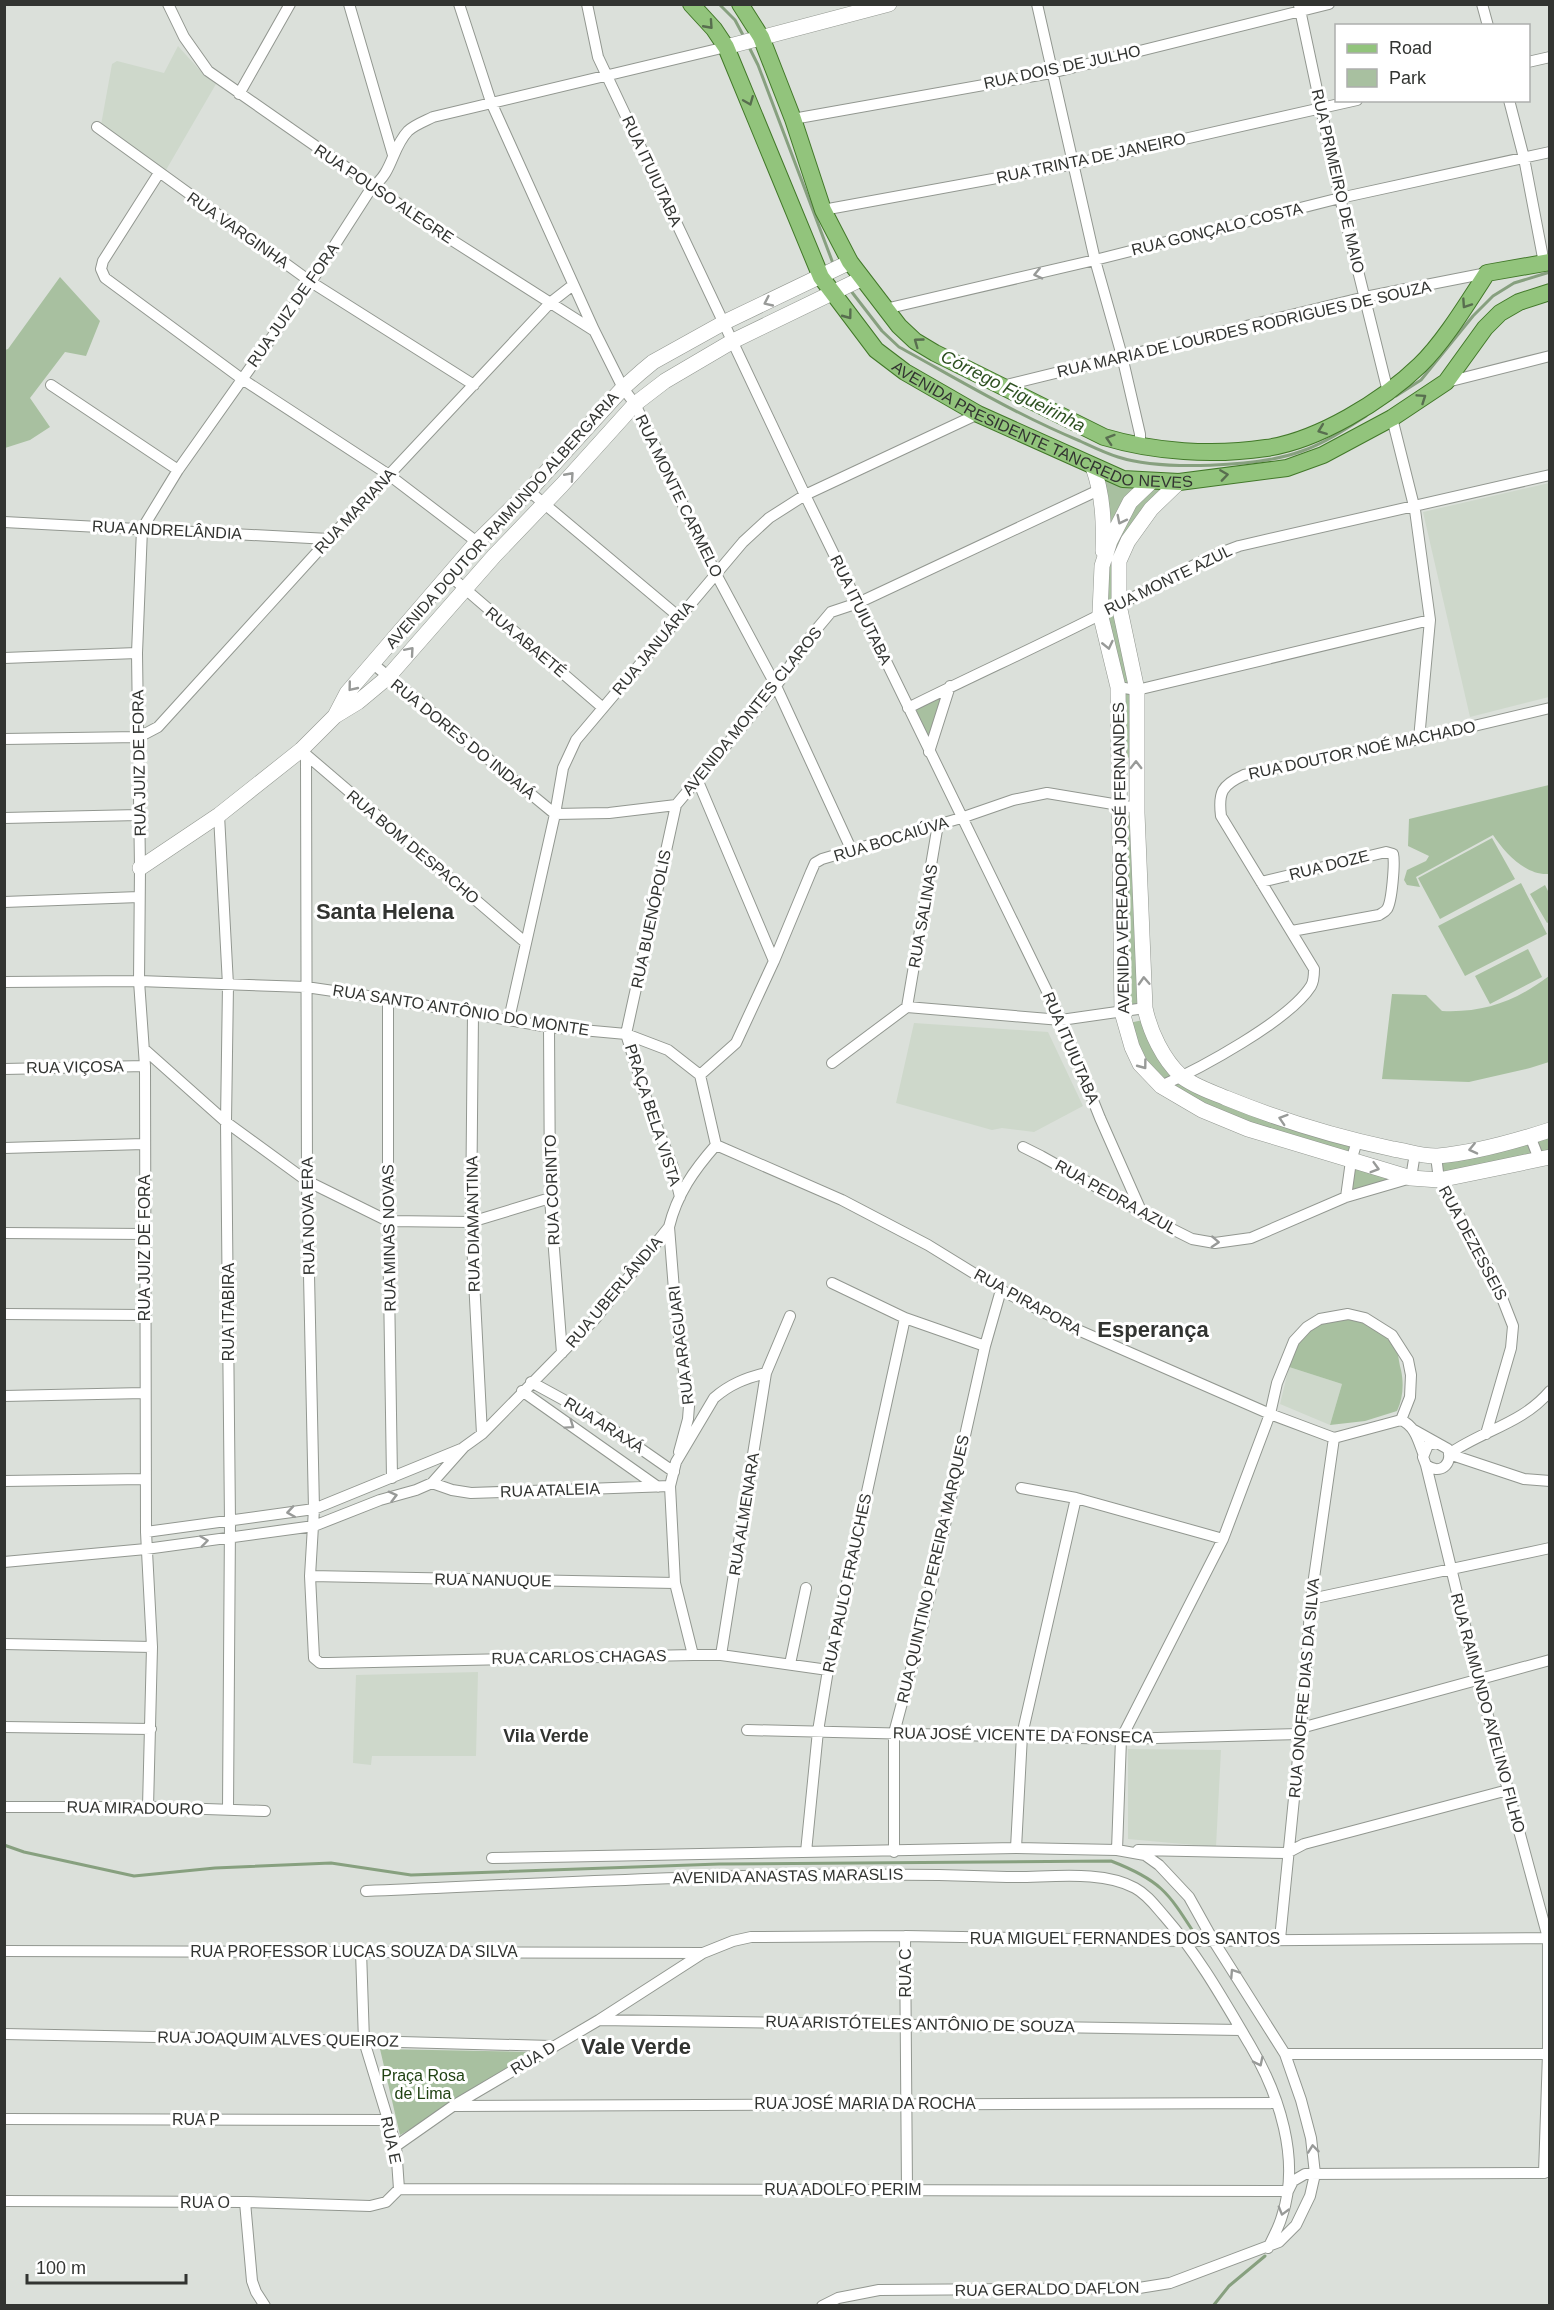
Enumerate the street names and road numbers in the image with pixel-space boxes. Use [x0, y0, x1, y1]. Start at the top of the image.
street label: RUA DOIS DE JULHO [982, 42, 1142, 92]
street label: RUA PRIMEIRO DE MAIO [1309, 87, 1367, 275]
street label: RUA ITUIUTABA [619, 113, 685, 229]
street label: RUA TRINTA DE JANEIRO [995, 130, 1187, 186]
street label: RUA POUSO ALEGRE [311, 141, 457, 247]
street label: RUA VARGINHA [184, 189, 292, 271]
street label: RUA GONÇALO COSTA [1130, 199, 1305, 259]
street label: RUA JUIZ DE FORA [244, 240, 342, 370]
street label: RUA MARIA DE LOURDES RODRIGUES DE SOUZA [1055, 278, 1433, 380]
street label: AVENIDA PRESIDENTE TANCREDO NEVES [889, 357, 1194, 491]
street label: AVENIDA DOUTOR RAIMUNDO ALBERGARIA [382, 388, 622, 652]
street label: RUA MONTE CARMELO [632, 412, 726, 580]
street label: RUA MARIANA [311, 465, 399, 557]
street label: RUA ANDRELÂNDIA [92, 517, 243, 542]
street label: RUA MONTE AZUL [1102, 542, 1235, 618]
street label: RUA ITUIUTABA [827, 552, 895, 668]
street label: RUA JANUÁRIA [608, 597, 697, 698]
street label: RUA ABAETÉ [482, 603, 570, 681]
street label: AVENIDA MONTES CLAROS [679, 624, 825, 798]
street label: RUA DORES DO INDAIÁ [388, 675, 539, 803]
street label: RUA JUIZ DE FORA [129, 689, 149, 836]
street label: AVENIDA VEREADOR JOSÉ FERNANDES [1109, 702, 1132, 1014]
street label: RUA DOUTOR NOÉ MACHADO [1247, 717, 1477, 782]
street label: RUA BOM DESPACHO [344, 787, 482, 907]
street label: RUA BOCAIÚVA [831, 812, 951, 865]
street label: RUA DOZE [1287, 847, 1371, 883]
street label: RUA BUENÓPOLIS [627, 848, 674, 990]
street label: RUA SALINAS [906, 863, 940, 969]
street label: RUA SANTO ANTÔNIO DO MONTE [332, 980, 591, 1039]
street label: RUA ITUIUTABA [1040, 990, 1102, 1107]
street label: PRAÇA BELA VISTA [622, 1042, 684, 1188]
street label: RUA VIÇOSA [26, 1058, 124, 1076]
street label: RUA CORINTO [542, 1134, 562, 1246]
street label: RUA DIAMANTINA [463, 1156, 483, 1292]
street label: RUA NOVA ERA [298, 1157, 318, 1275]
street label: RUA PEDRA AZUL [1052, 1157, 1180, 1237]
street label: RUA MINAS NOVAS [379, 1164, 399, 1312]
street label: RUA JUIZ DE FORA [136, 1174, 153, 1321]
street label: RUA DEZESSEIS [1436, 1183, 1510, 1303]
street label: RUA UBERLÂNDIA [562, 1232, 666, 1351]
street label: RUA ITABIRA [220, 1262, 237, 1361]
street label: RUA PIRAPORA [971, 1265, 1085, 1339]
street label: RUA ARAGUARI [665, 1284, 697, 1406]
street label: RUA ARAXÁ [561, 1393, 648, 1456]
street label: RUA QUINTINO PEREIRA MARQUES [894, 1433, 972, 1705]
street label: RUA ALMENARA [726, 1451, 762, 1577]
street label: RUA ATALEIA [500, 1480, 601, 1500]
street label: RUA PAULO FRAUCHES [820, 1492, 874, 1674]
street label: RUA NANUQUE [434, 1570, 552, 1590]
street label: RUA ONOFRE DIAS DA SILVA [1286, 1577, 1322, 1799]
street label: RUA RAIMUNDO AVELINO FILHO [1448, 1591, 1528, 1835]
street label: RUA CARLOS CHAGAS [491, 1647, 667, 1667]
street label: RUA JOSÉ VICENTE DA FONSECA [893, 1723, 1154, 1746]
street label: RUA MIRADOURO [66, 1798, 204, 1818]
street label: AVENIDA ANASTAS MARASLIS [673, 1865, 903, 1887]
street label: RUA MIGUEL FERNANDES DOS SANTOS [970, 1930, 1280, 1947]
street label: RUA PROFESSOR LUCAS SOUZA DA SILVA [190, 1943, 518, 1960]
street label: RUA C [897, 1949, 914, 1997]
street label: RUA ARISTÓTELES ANTÔNIO DE SOUZA [765, 2012, 1075, 2035]
street label: RUA JOAQUIM ALVES QUEIROZ [157, 2028, 399, 2050]
street label: RUA D [508, 2038, 558, 2078]
street label: RUA JOSÉ MARIA DA ROCHA [754, 2094, 976, 2112]
street label: RUA P [172, 2111, 220, 2128]
street label: RUA E [378, 2115, 404, 2165]
street label: RUA ADOLFO PERIM [764, 2181, 922, 2198]
street label: RUA O [180, 2194, 230, 2211]
street label: RUA GERALDO DAFLON [954, 2279, 1140, 2299]

